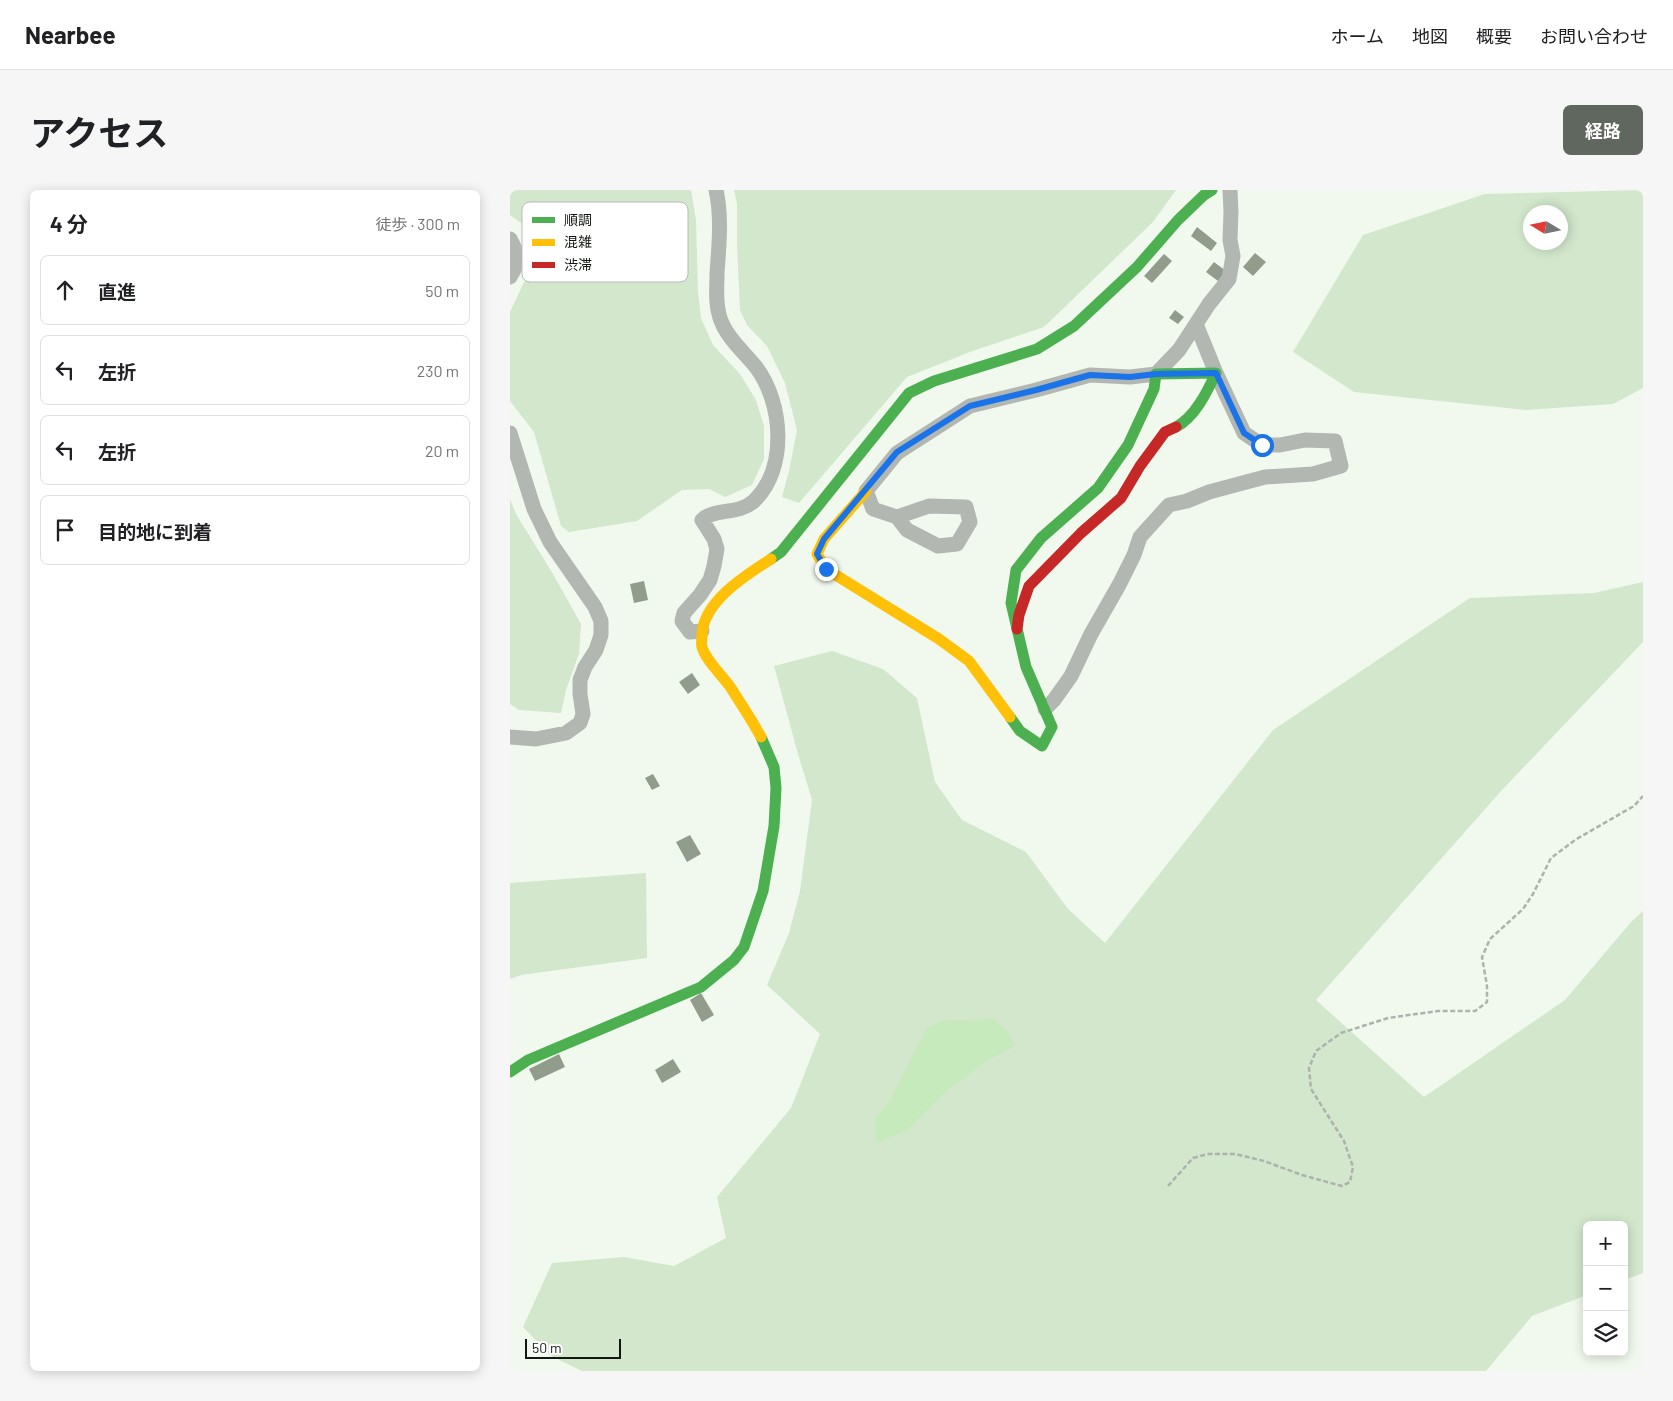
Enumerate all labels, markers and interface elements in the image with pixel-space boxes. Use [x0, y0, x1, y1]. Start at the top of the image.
text: Nearbee [25, 20, 116, 49]
text: ホーム [1331, 25, 1384, 47]
text: 地図 [1412, 25, 1448, 47]
text: 概要 [1476, 25, 1512, 47]
text: お問い合わせ [1540, 25, 1648, 47]
button: 経路 [1563, 105, 1643, 155]
text: アクセス [30, 111, 168, 153]
legend [522, 202, 688, 282]
north arrow [1523, 205, 1568, 250]
text: 4 分 [50, 211, 88, 236]
text: 順調 [564, 211, 592, 228]
text: 徒歩 · 300 m [375, 214, 460, 233]
text: 混雑 [564, 233, 592, 250]
text: 渋滞 [564, 256, 592, 273]
icon: ahead [51, 276, 79, 304]
text: 直進 [98, 280, 136, 303]
text: 50 m [425, 281, 459, 300]
icon: left [51, 356, 79, 384]
text: 左折 [98, 360, 136, 383]
text: 230 m [417, 361, 459, 380]
route start [1251, 434, 1274, 457]
icon: left [51, 436, 79, 464]
text: 左折 [98, 440, 136, 463]
text: 20 m [425, 441, 459, 460]
icon: arrive [51, 516, 79, 544]
text: 目的地に到着 [98, 520, 212, 543]
route end [815, 558, 838, 581]
map controls [1583, 1221, 1628, 1356]
button: + [1583, 1221, 1628, 1266]
button: − [1583, 1266, 1628, 1311]
button: layers [1583, 1311, 1628, 1356]
scale bar [525, 1336, 621, 1359]
text: 50 m [532, 1339, 561, 1356]

